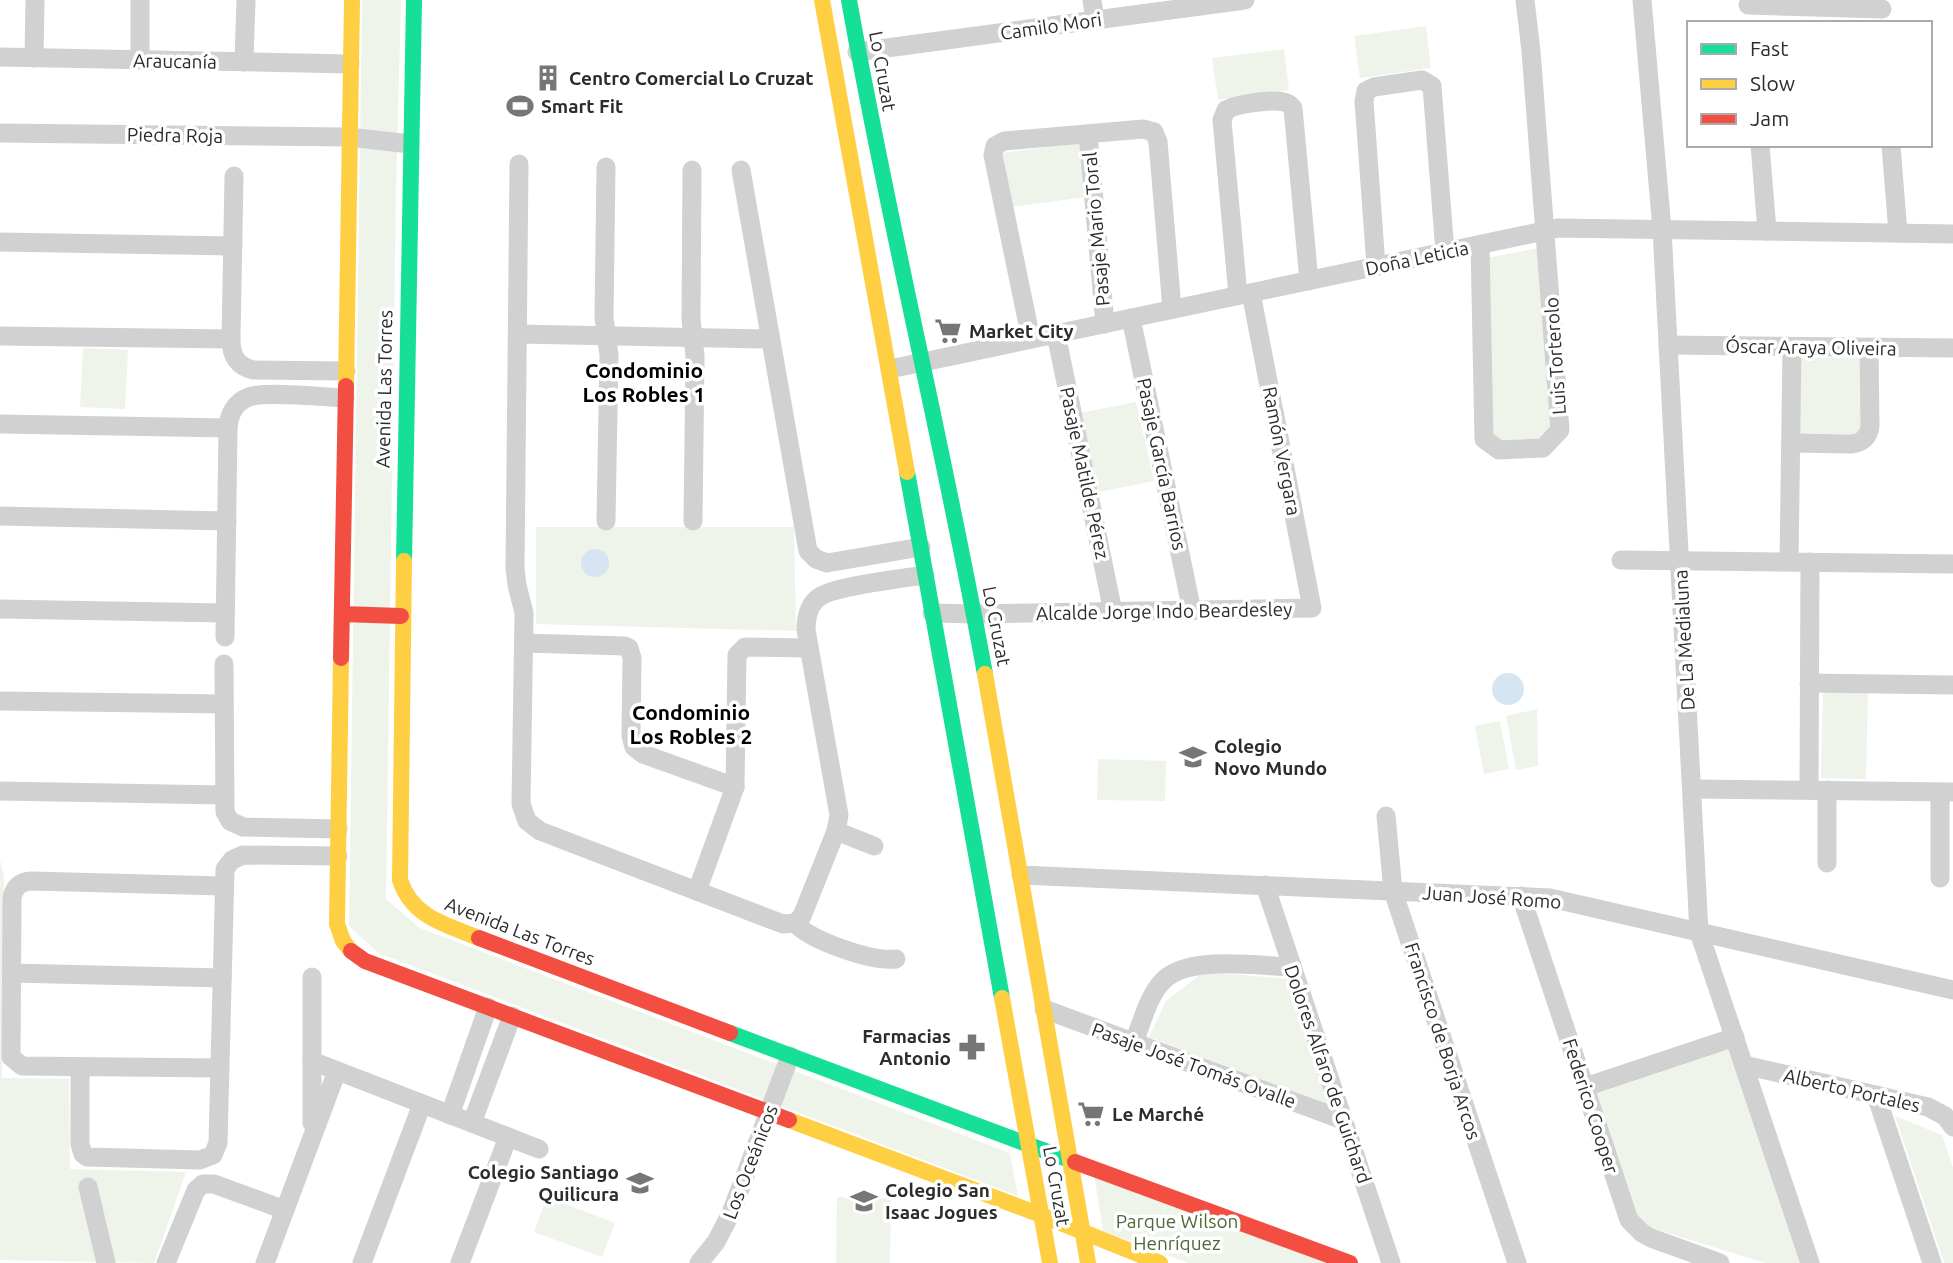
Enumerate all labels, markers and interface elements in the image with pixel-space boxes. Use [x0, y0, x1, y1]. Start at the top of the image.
street label: Camilo Mori [999, 8, 1103, 44]
legend [1687, 21, 1932, 147]
street label: Lo Cruzat [865, 29, 901, 113]
text: Fast [1750, 36, 1788, 60]
street label: Araucanía [133, 49, 217, 73]
building icon: Centro Comercial Lo Cruzat [533, 63, 563, 93]
place label: Centro Comercial Lo Cruzat [569, 67, 813, 89]
text: Slow [1750, 71, 1795, 95]
sports icon: Smart Fit [505, 91, 535, 121]
place label: Smart Fit [541, 95, 623, 117]
text: Jam [1750, 106, 1789, 130]
street label: Piedra Roja [127, 123, 223, 147]
street label: Pasaje Mario Toral [1078, 151, 1114, 307]
street label: Doña Leticia [1363, 236, 1471, 280]
street label: Luis Torterolo [1540, 296, 1570, 416]
street label: Avenida Las Torres [372, 310, 396, 468]
supermarket icon: Market City [933, 316, 963, 346]
place label: Market City [969, 320, 1074, 342]
street label: Óscar Araya Oliveira [1725, 335, 1897, 359]
district label: Condominio Los Robles 1 [583, 358, 705, 406]
street label: Pasaje García Barrios [1133, 376, 1191, 552]
street label: Pasaje Matilde Pérez [1056, 385, 1114, 561]
street label: Ramón Vergara [1259, 385, 1305, 517]
street label: De La Medialuna [1669, 569, 1699, 711]
street label: Lo Cruzat [978, 584, 1016, 668]
street label: Alcalde Jorge Indo Beardesley [1036, 598, 1292, 624]
district label: Condominio Los Robles 2 [630, 700, 752, 748]
place label: Colegio Novo Mundo [1214, 735, 1327, 779]
school or university icon: Colegio Novo Mundo [1178, 742, 1208, 772]
street label: Juan José Romo [1422, 881, 1562, 913]
street label: Avenida Las Torres [442, 892, 598, 970]
street label: Francisco de Borja Arcos [1401, 940, 1485, 1142]
street label: Dolores Alfaro de Guichard [1280, 962, 1376, 1186]
street label: Pasaje José Tomás Ovalle [1089, 1018, 1299, 1112]
place label: Farmacias Antonio [862, 1025, 951, 1069]
pharmacy icon: Farmacias Antonio [957, 1032, 987, 1062]
street label: Federico Cooper [1559, 1036, 1623, 1176]
street label: Alberto Portales [1782, 1064, 1922, 1116]
supermarket icon: Le Marché [1076, 1099, 1106, 1129]
street label: Los Oceánicos [718, 1102, 782, 1222]
place label: Le Marché [1112, 1103, 1204, 1125]
street label: Lo Cruzat [1039, 1144, 1075, 1228]
place label: Colegio Santiago Quilicura [468, 1161, 619, 1205]
school or university icon: Colegio Santiago Quilicura [625, 1168, 655, 1198]
place label: Colegio San Isaac Jogues [885, 1179, 998, 1223]
school or university icon: Colegio San Isaac Jogues [849, 1186, 879, 1216]
park label: Parque Wilson Henríquez [1116, 1210, 1238, 1254]

